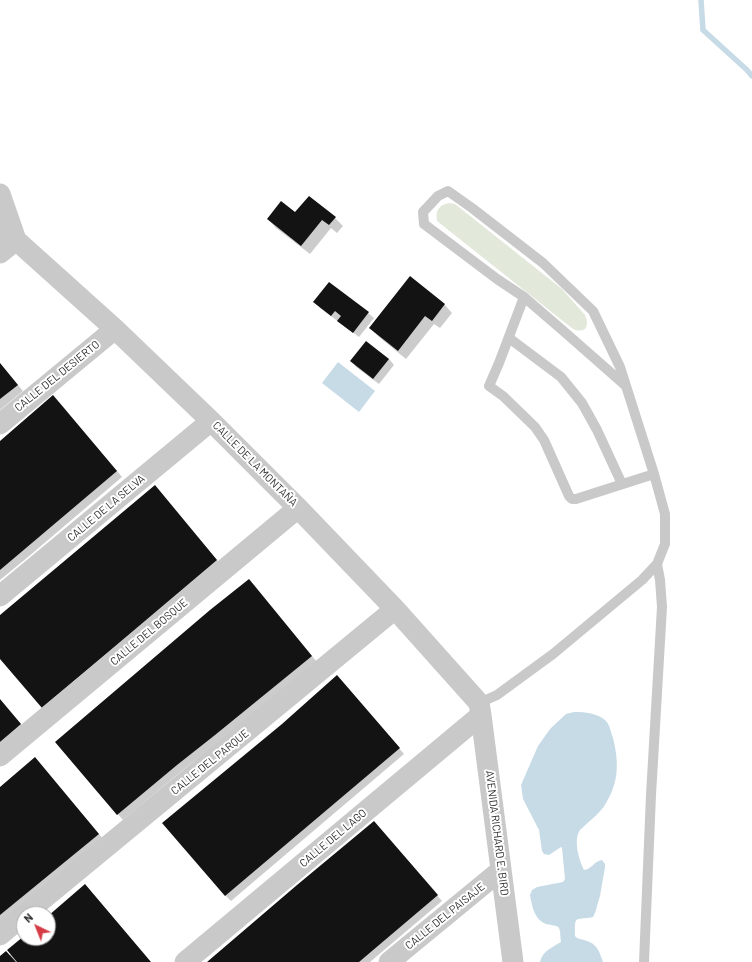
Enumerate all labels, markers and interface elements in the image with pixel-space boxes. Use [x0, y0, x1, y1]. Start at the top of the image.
street label: CALLE DEL DESIERTO [12, 338, 102, 414]
street label: CALLE DE LA MONTAÑA [210, 419, 300, 509]
street label: CALLE DE LA SELVA [65, 472, 147, 544]
street label: CALLE DEL BOSQUE [108, 596, 190, 668]
street label: CALLE DEL PARQUE [168, 727, 252, 797]
street label: AVENIDA RICHARD E. BIRD [483, 770, 511, 896]
street label: CALLE DEL LAGO [297, 806, 369, 870]
street label: CALLE DEL PAISAJE [403, 880, 487, 952]
north arrow [16, 906, 56, 946]
text: N [21, 910, 35, 925]

